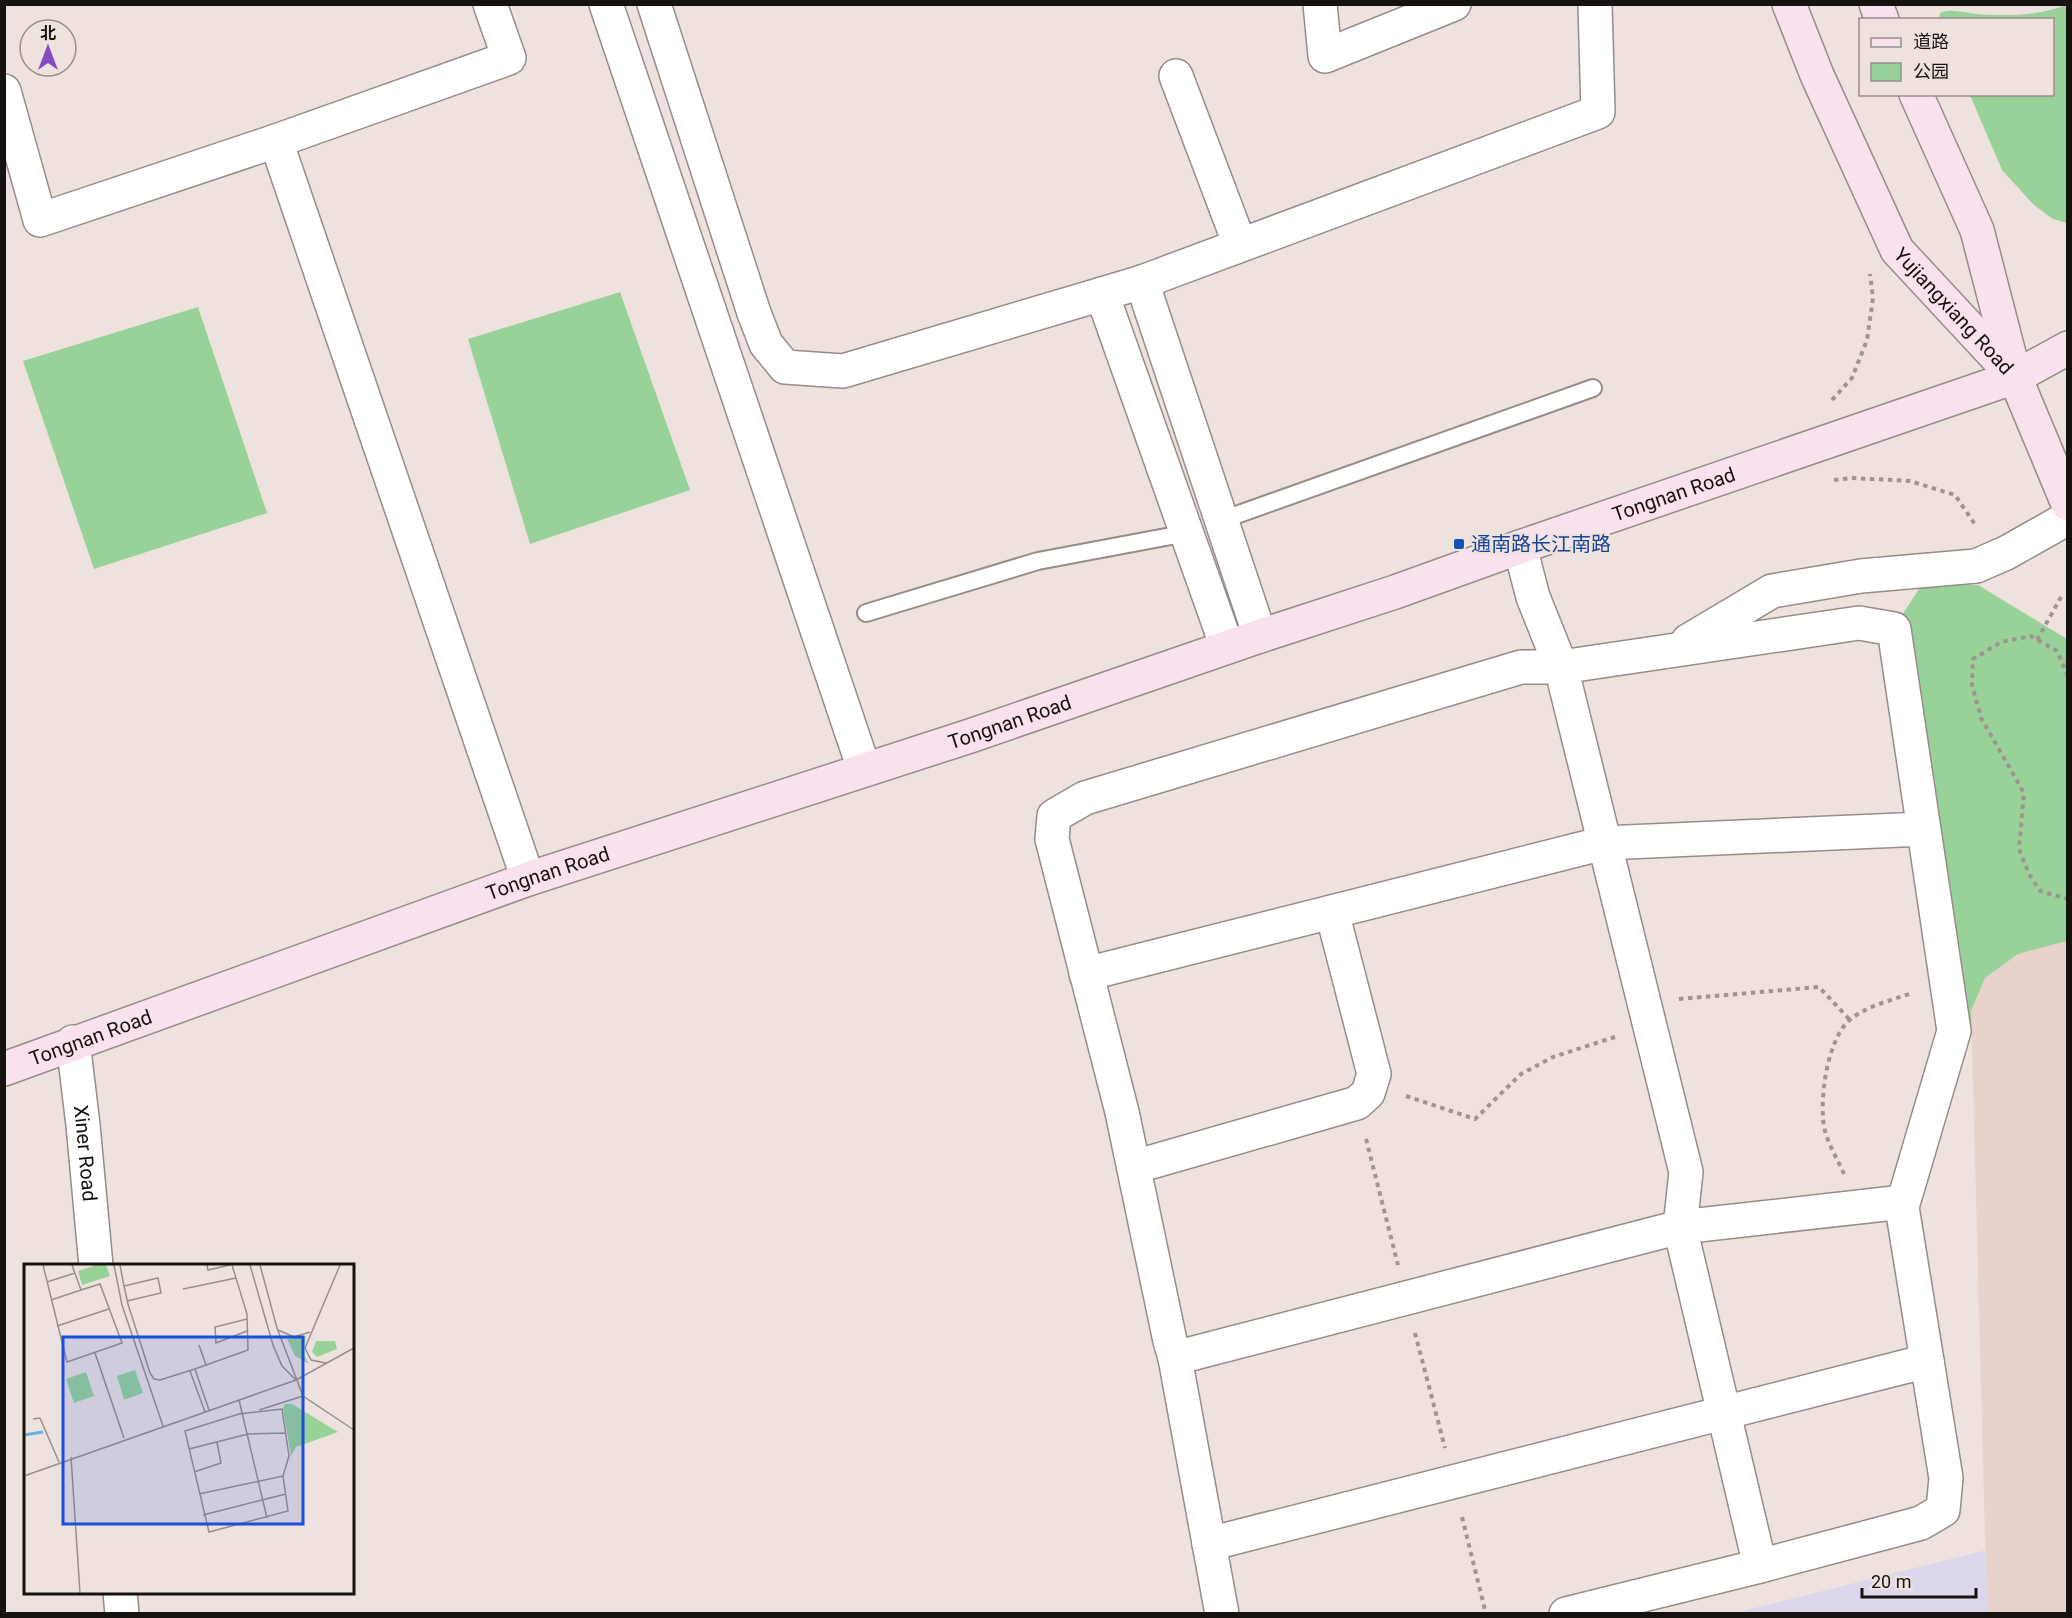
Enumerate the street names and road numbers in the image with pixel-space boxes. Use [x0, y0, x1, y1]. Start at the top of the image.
street label: Yujiangxiang Road [1889, 243, 2018, 379]
street label: Tongnan Road [1609, 462, 1738, 526]
street label: Tongnan Road [945, 690, 1074, 754]
street label: Tongnan Road [483, 841, 612, 905]
street label: Tongnan Road [26, 1004, 155, 1071]
street label: Xiner Road [69, 1104, 102, 1203]

